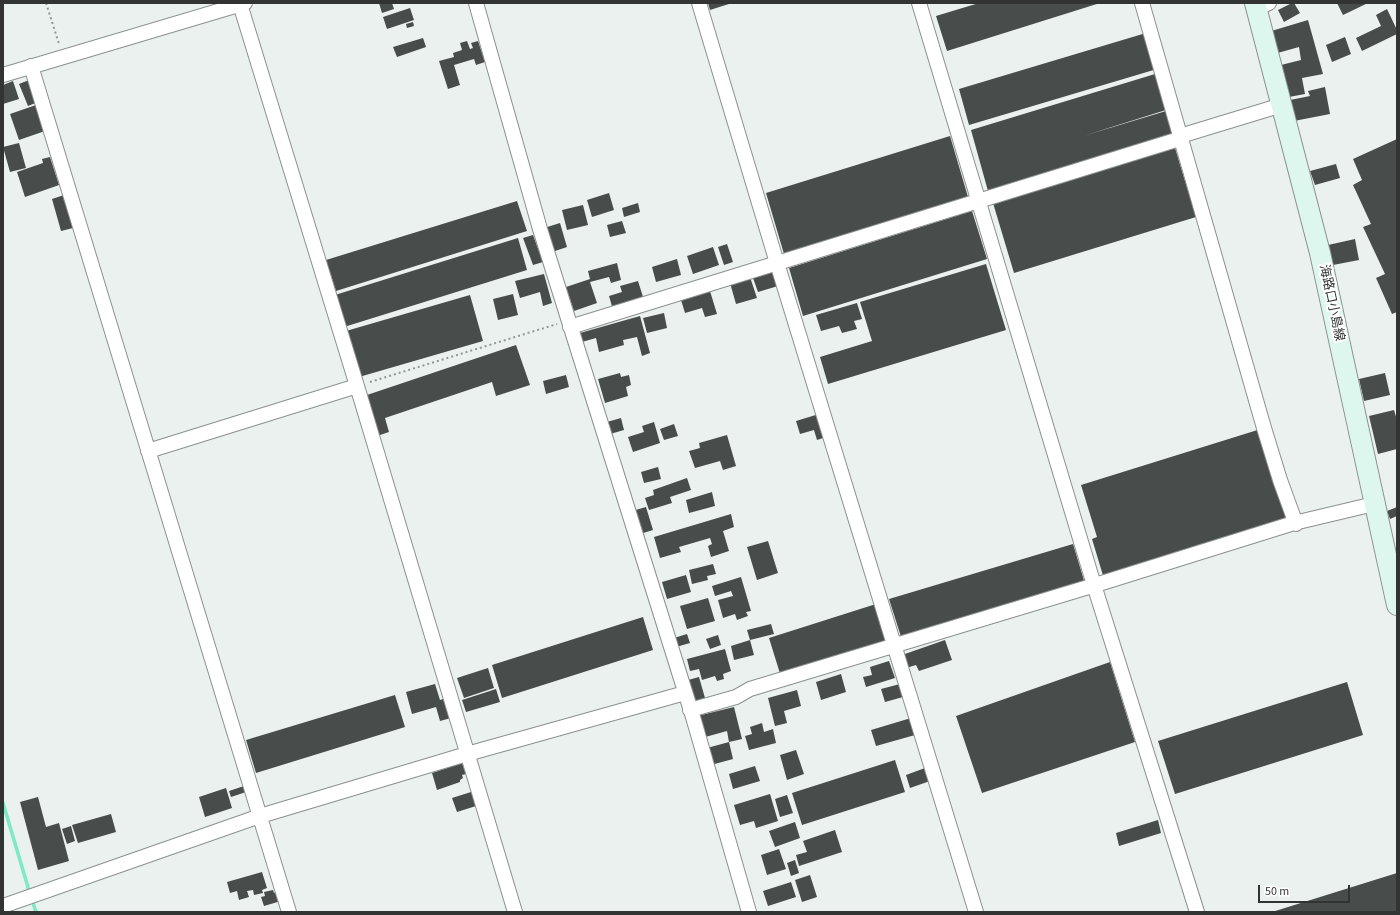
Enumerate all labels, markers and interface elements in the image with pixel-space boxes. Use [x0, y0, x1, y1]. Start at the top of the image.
street label: 海路口小島線 [1315, 263, 1347, 343]
scale bar [1260, 877, 1352, 903]
text: 50 m [1265, 883, 1289, 900]

